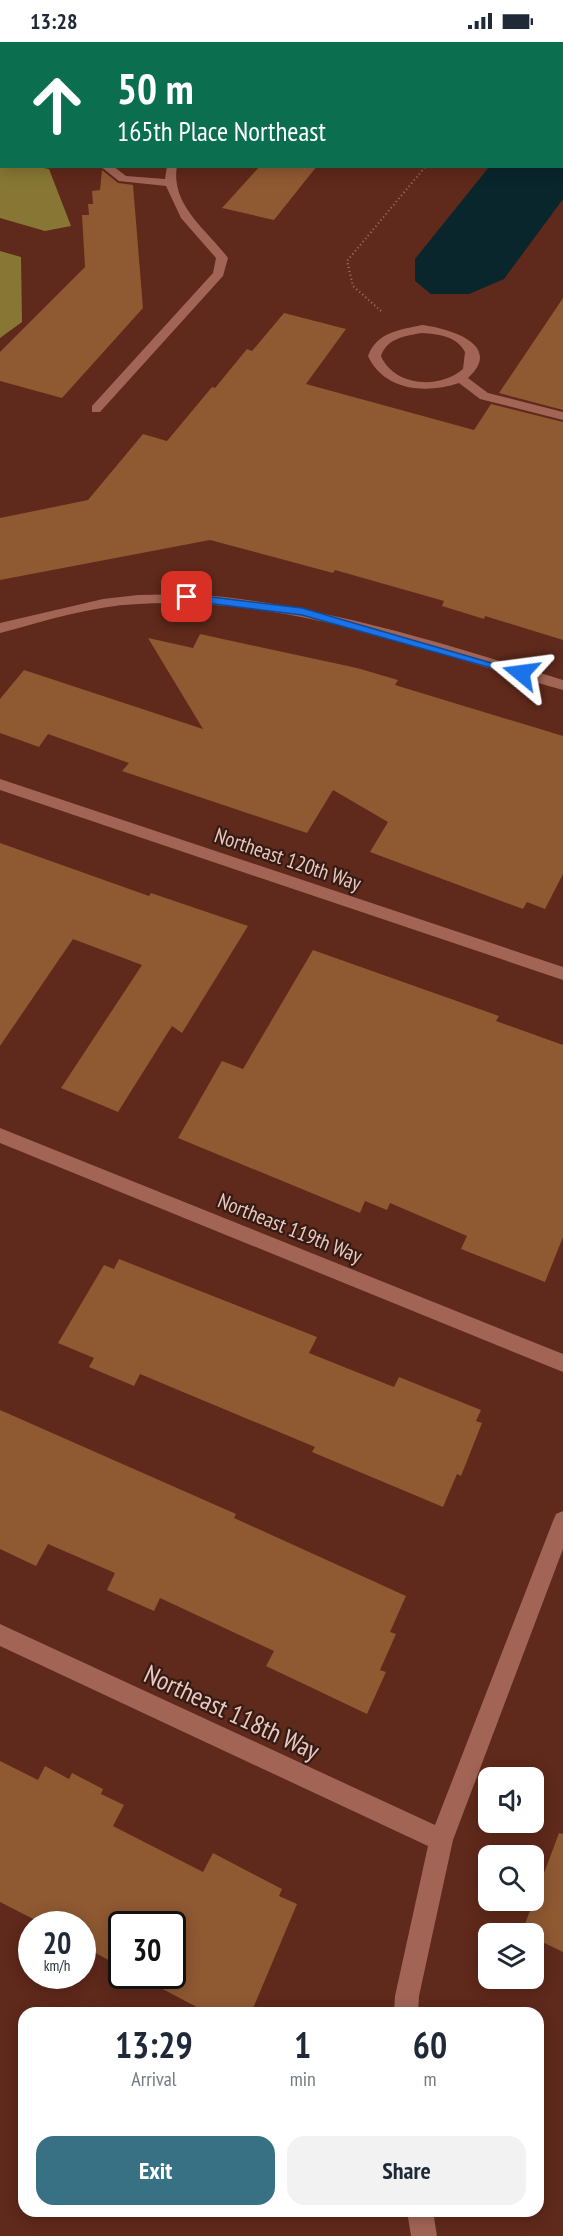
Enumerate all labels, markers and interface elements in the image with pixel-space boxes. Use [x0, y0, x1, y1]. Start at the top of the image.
text: 13:28 [30, 7, 78, 35]
text: 50 m [117, 61, 194, 116]
icon: ahead [18, 66, 96, 144]
text: 165th Place Northeast [117, 114, 326, 148]
pin [161, 571, 212, 622]
icon: arrive [170, 580, 203, 613]
position arrow [489, 641, 553, 705]
street label: Northeast 120th Way [211, 821, 365, 897]
street label: Northeast 119th Way [214, 1187, 366, 1269]
street label: Northeast 118th Way [139, 1657, 325, 1767]
map controls [478, 1767, 544, 1989]
button: sound [478, 1767, 544, 1833]
button: search [478, 1845, 544, 1911]
speed limit sign: 30 [108, 1911, 186, 1989]
text: 20 [43, 1923, 71, 1962]
button: layers [478, 1923, 544, 1989]
text: km/h [44, 1956, 70, 1975]
text: 13:29 [115, 2021, 193, 2068]
text: 1 [294, 2021, 311, 2068]
text: 60 [413, 2021, 447, 2068]
text: Arrival [131, 2066, 176, 2092]
text: min [290, 2066, 316, 2092]
text: m [423, 2066, 436, 2092]
button: Exit [36, 2136, 275, 2205]
button: Share [287, 2136, 526, 2205]

